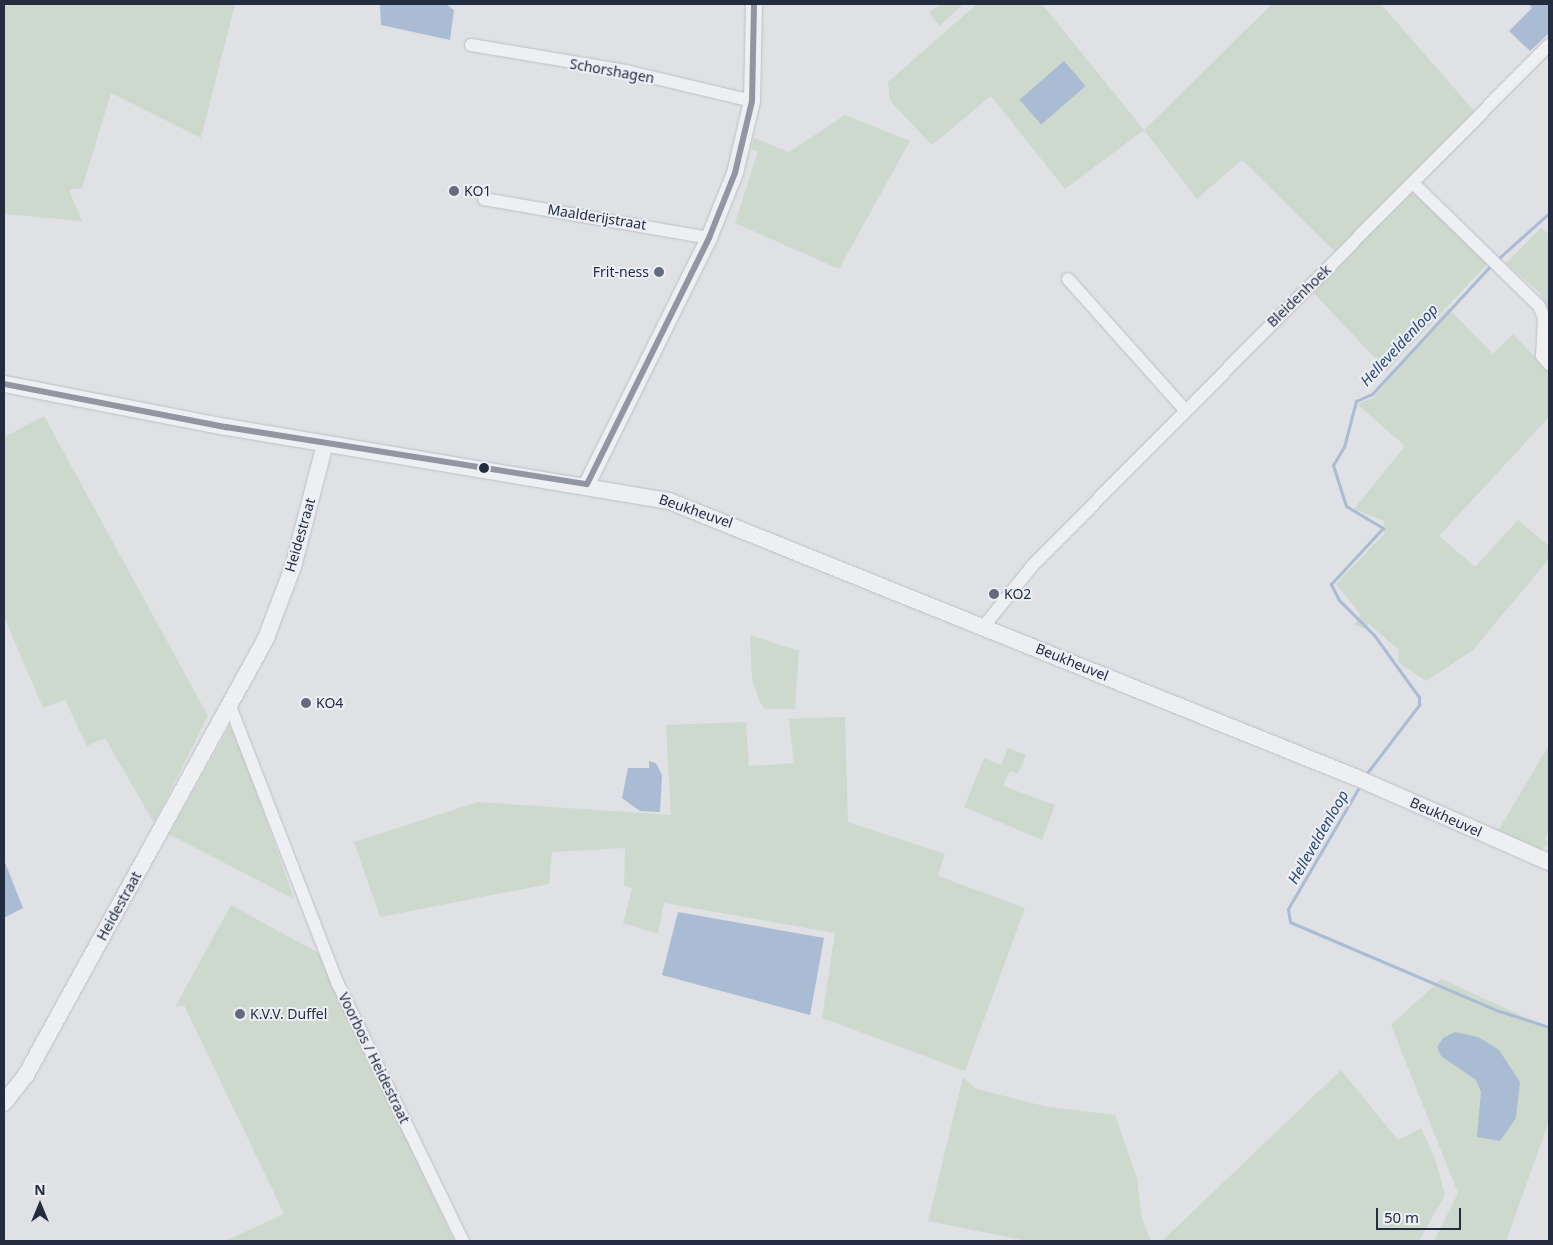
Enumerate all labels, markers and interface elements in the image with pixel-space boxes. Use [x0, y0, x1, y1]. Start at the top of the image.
street label: Schorshagen [568, 55, 656, 87]
place label: KO1 [464, 183, 491, 199]
marker: KO1 [448, 185, 460, 197]
street label: Maalderijstraat [547, 201, 647, 233]
street label: Bleidenhoek [1264, 262, 1334, 330]
place label: Frit-ness [593, 264, 649, 280]
marker: Frit-ness [653, 266, 665, 278]
water label: Helleveldenloop [1357, 300, 1441, 390]
unlabelled marker [479, 463, 489, 473]
street label: Beukheuvel [657, 491, 735, 531]
street label: Heidestraat [281, 496, 319, 574]
place label: KO2 [1004, 586, 1031, 602]
marker: KO2 [988, 588, 1000, 600]
street label: Beukheuvel [1033, 640, 1111, 684]
place label: KO4 [316, 695, 343, 711]
marker: KO4 [300, 697, 312, 709]
water label: Helleveldenloop [1284, 787, 1352, 887]
street label: Beukheuvel [1407, 794, 1485, 840]
street label: Heidestraat [93, 869, 145, 943]
street label: Voorbos / Heidestraat [335, 990, 413, 1126]
place label: K.V.V. Duffel [250, 1006, 327, 1022]
marker: K.V.V. Duffel [234, 1008, 246, 1020]
north arrow [15, 1180, 65, 1230]
text: N [34, 1180, 46, 1199]
scale bar [1378, 1198, 1463, 1230]
text: 50 m [1384, 1207, 1419, 1227]

